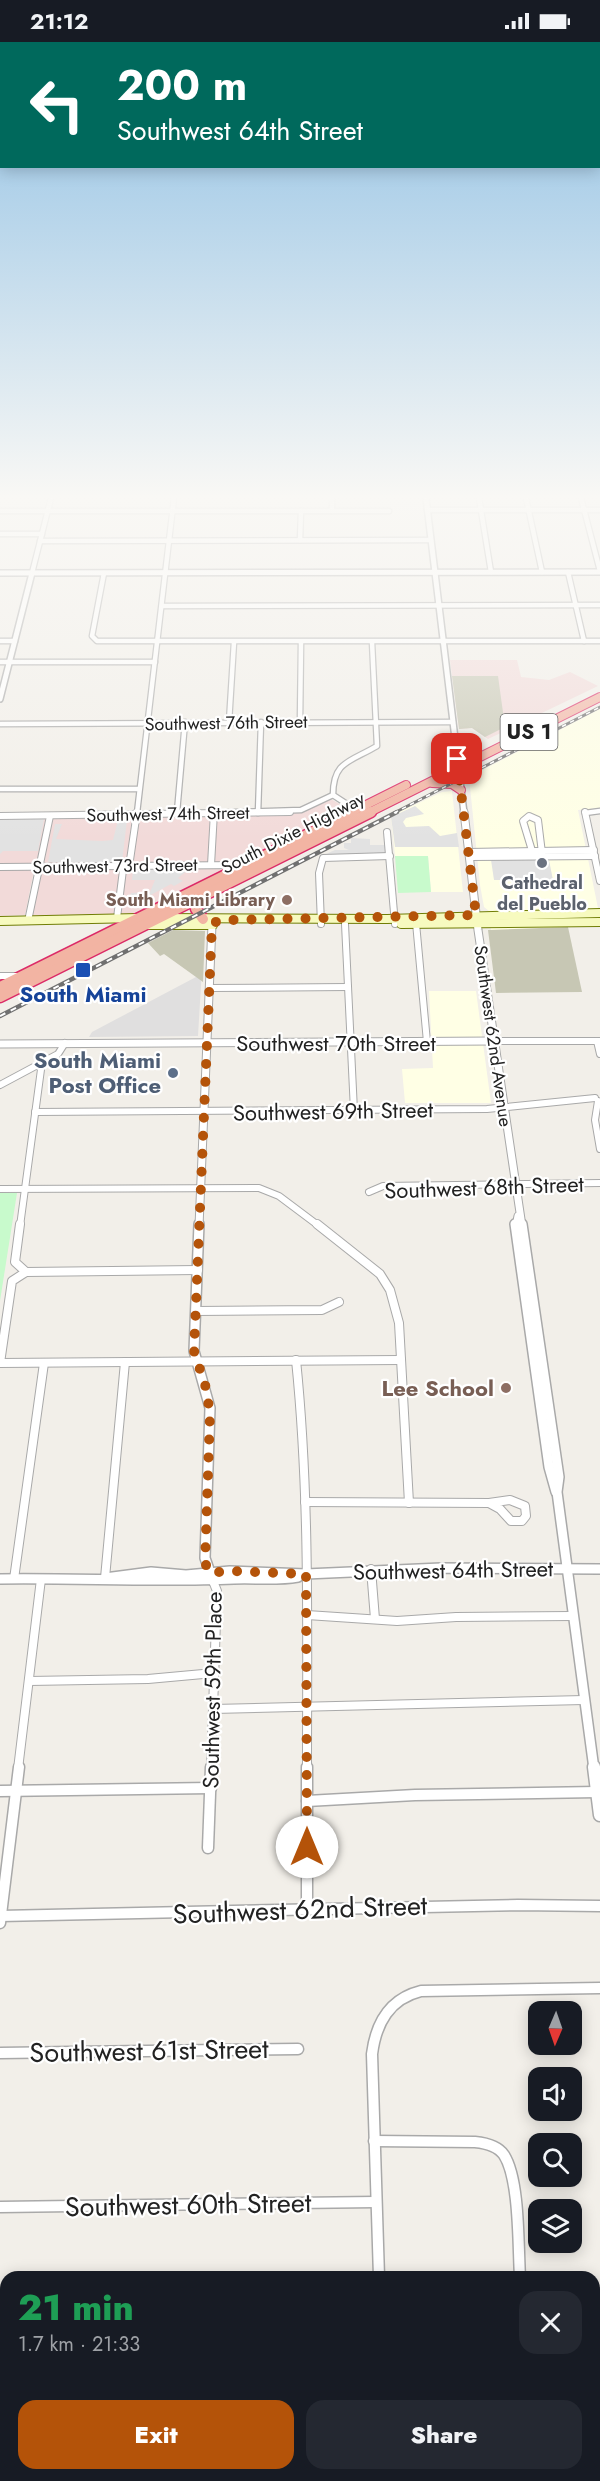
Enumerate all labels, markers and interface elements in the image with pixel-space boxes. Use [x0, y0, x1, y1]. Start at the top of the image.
text: 21:12 [30, 5, 88, 37]
text: 200 m [117, 55, 247, 116]
icon: left [18, 66, 96, 144]
text: Southwest 64th Street [117, 111, 363, 150]
street label: Southwest 76th Street [144, 709, 308, 737]
road number: US 1 [500, 714, 558, 750]
pin [431, 733, 482, 784]
icon: arrive [440, 742, 473, 775]
street label: South Dixie Highway [217, 786, 369, 880]
street label: Southwest 74th Street [86, 800, 250, 828]
street label: Southwest 73rd Street [32, 852, 198, 880]
marker: Cathedral del Pueblo [535, 856, 549, 870]
place label: Cathedral del Pueblo [497, 870, 587, 917]
place label: South Miami Library [106, 887, 276, 913]
marker: South Miami Library [280, 893, 294, 907]
street label: Southwest 62nd Avenue [467, 944, 519, 1128]
marker: South Miami [74, 961, 92, 979]
place label: South Miami [19, 978, 147, 1010]
street label: Southwest 70th Street [236, 1027, 437, 1059]
place label: South Miami Post Office [34, 1044, 161, 1101]
marker: South Miami Post Office [166, 1066, 180, 1080]
street label: Southwest 69th Street [233, 1093, 434, 1129]
street label: Southwest 68th Street [384, 1168, 585, 1206]
place label: Lee School [382, 1372, 494, 1404]
marker: Lee School [499, 1381, 513, 1395]
street label: Southwest 64th Street [353, 1552, 554, 1588]
street label: Southwest 59th Place [194, 1591, 230, 1789]
position arrow [275, 1815, 339, 1879]
street label: Southwest 62nd Street [172, 1886, 428, 1933]
north arrow [528, 2001, 582, 2055]
map controls [528, 2001, 582, 2253]
street label: Southwest 61st Street [29, 2029, 269, 2072]
button: sound [528, 2067, 582, 2121]
button: search [528, 2133, 582, 2187]
street label: Southwest 60th Street [64, 2183, 312, 2226]
button: layers [528, 2199, 582, 2253]
text: 21 min [18, 2281, 134, 2333]
button: close [519, 2291, 582, 2354]
text: 1.7 km · 21:33 [18, 2330, 140, 2359]
button: Exit [18, 2400, 294, 2469]
button: Share [306, 2400, 582, 2469]

